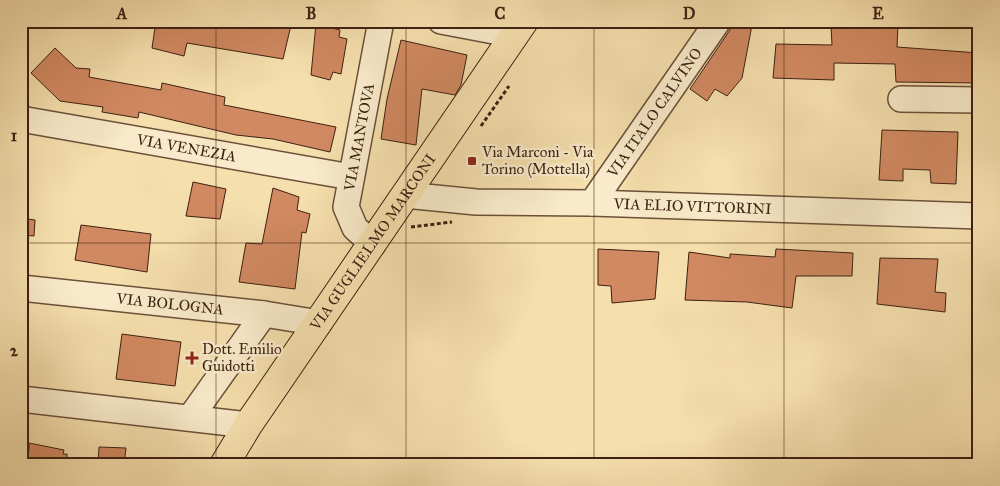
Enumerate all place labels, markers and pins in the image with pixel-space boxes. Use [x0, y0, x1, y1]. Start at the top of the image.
place label: Via Marconi - Via Torino (Mottella) [481, 143, 594, 179]
marker: Via Marconi - Via Torino (Mottella) [466, 155, 478, 167]
place label: Dott. Emilio Guidotti [202, 340, 282, 375]
marker: Dott. Emilio Guidotti [186, 352, 198, 364]

